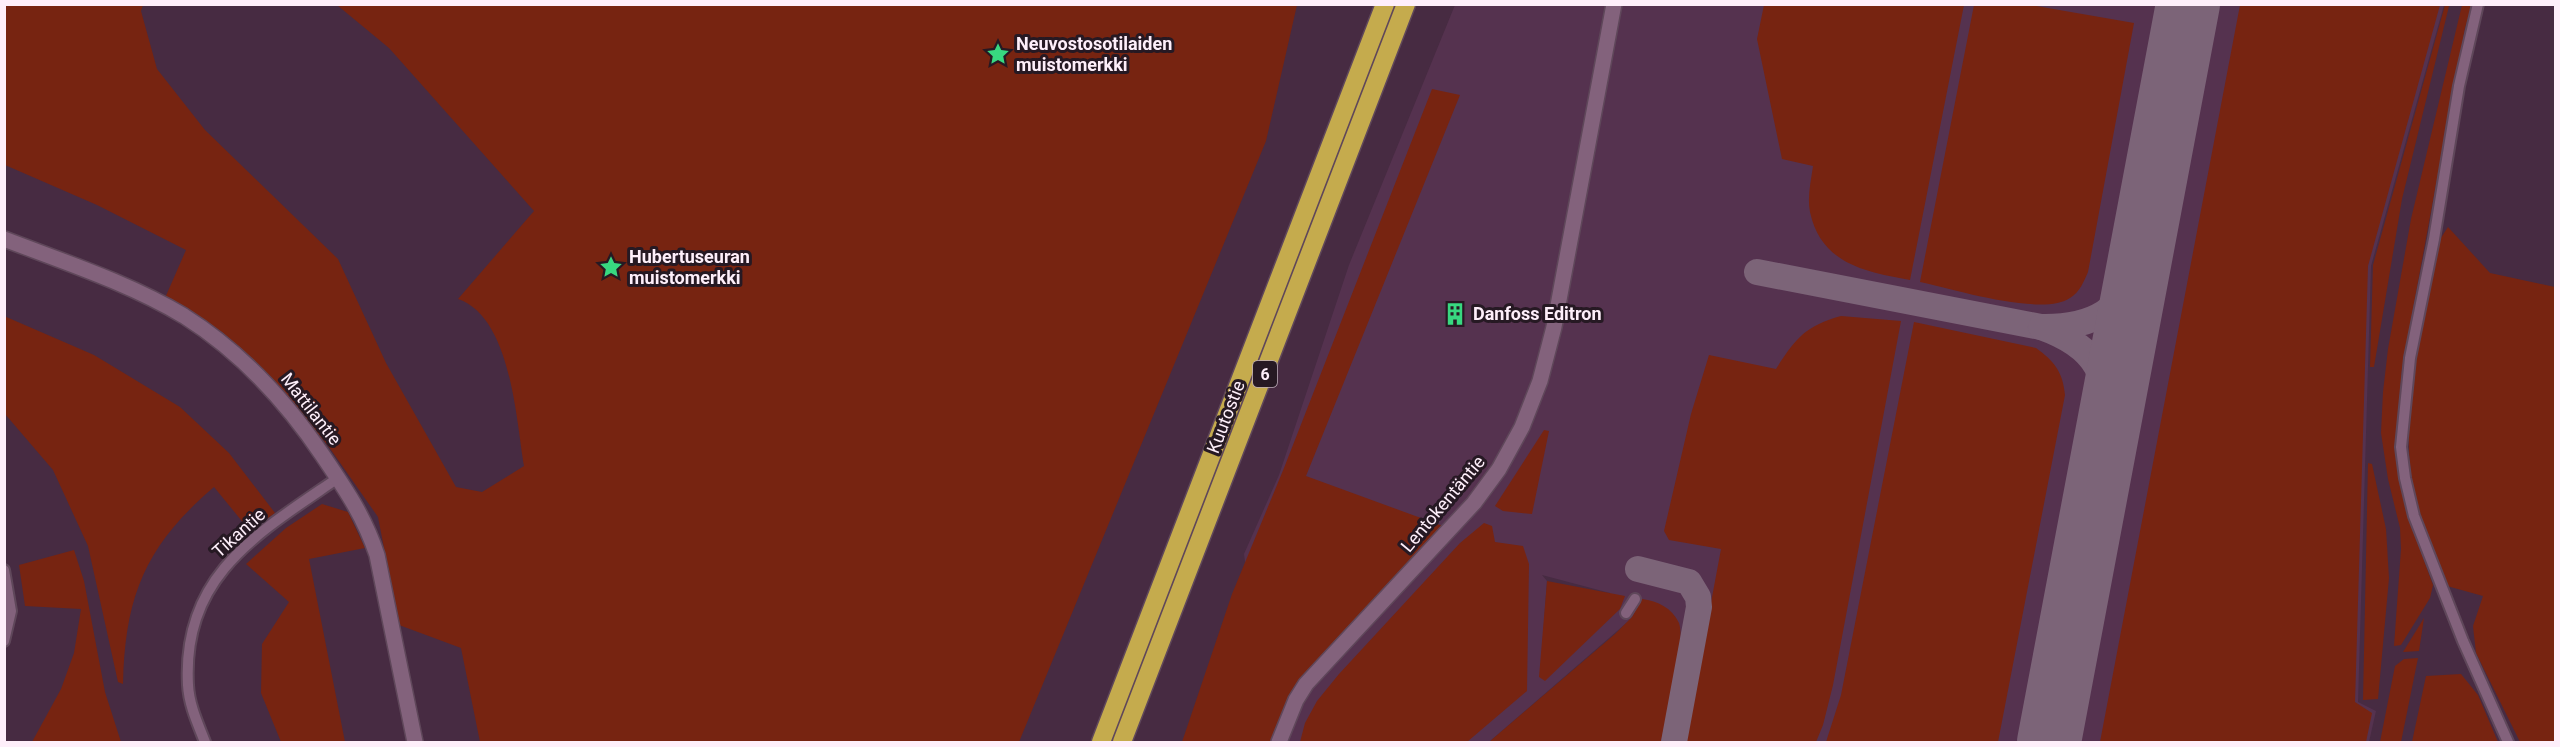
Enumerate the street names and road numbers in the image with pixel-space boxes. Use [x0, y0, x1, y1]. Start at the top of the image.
road number: 6 [1253, 361, 1277, 387]
street label: Mattilantie [277, 369, 346, 449]
street label: Kuutostie [1202, 378, 1249, 456]
street label: Lentokentäntie [1396, 451, 1489, 556]
street label: Tikantie [208, 503, 269, 562]

